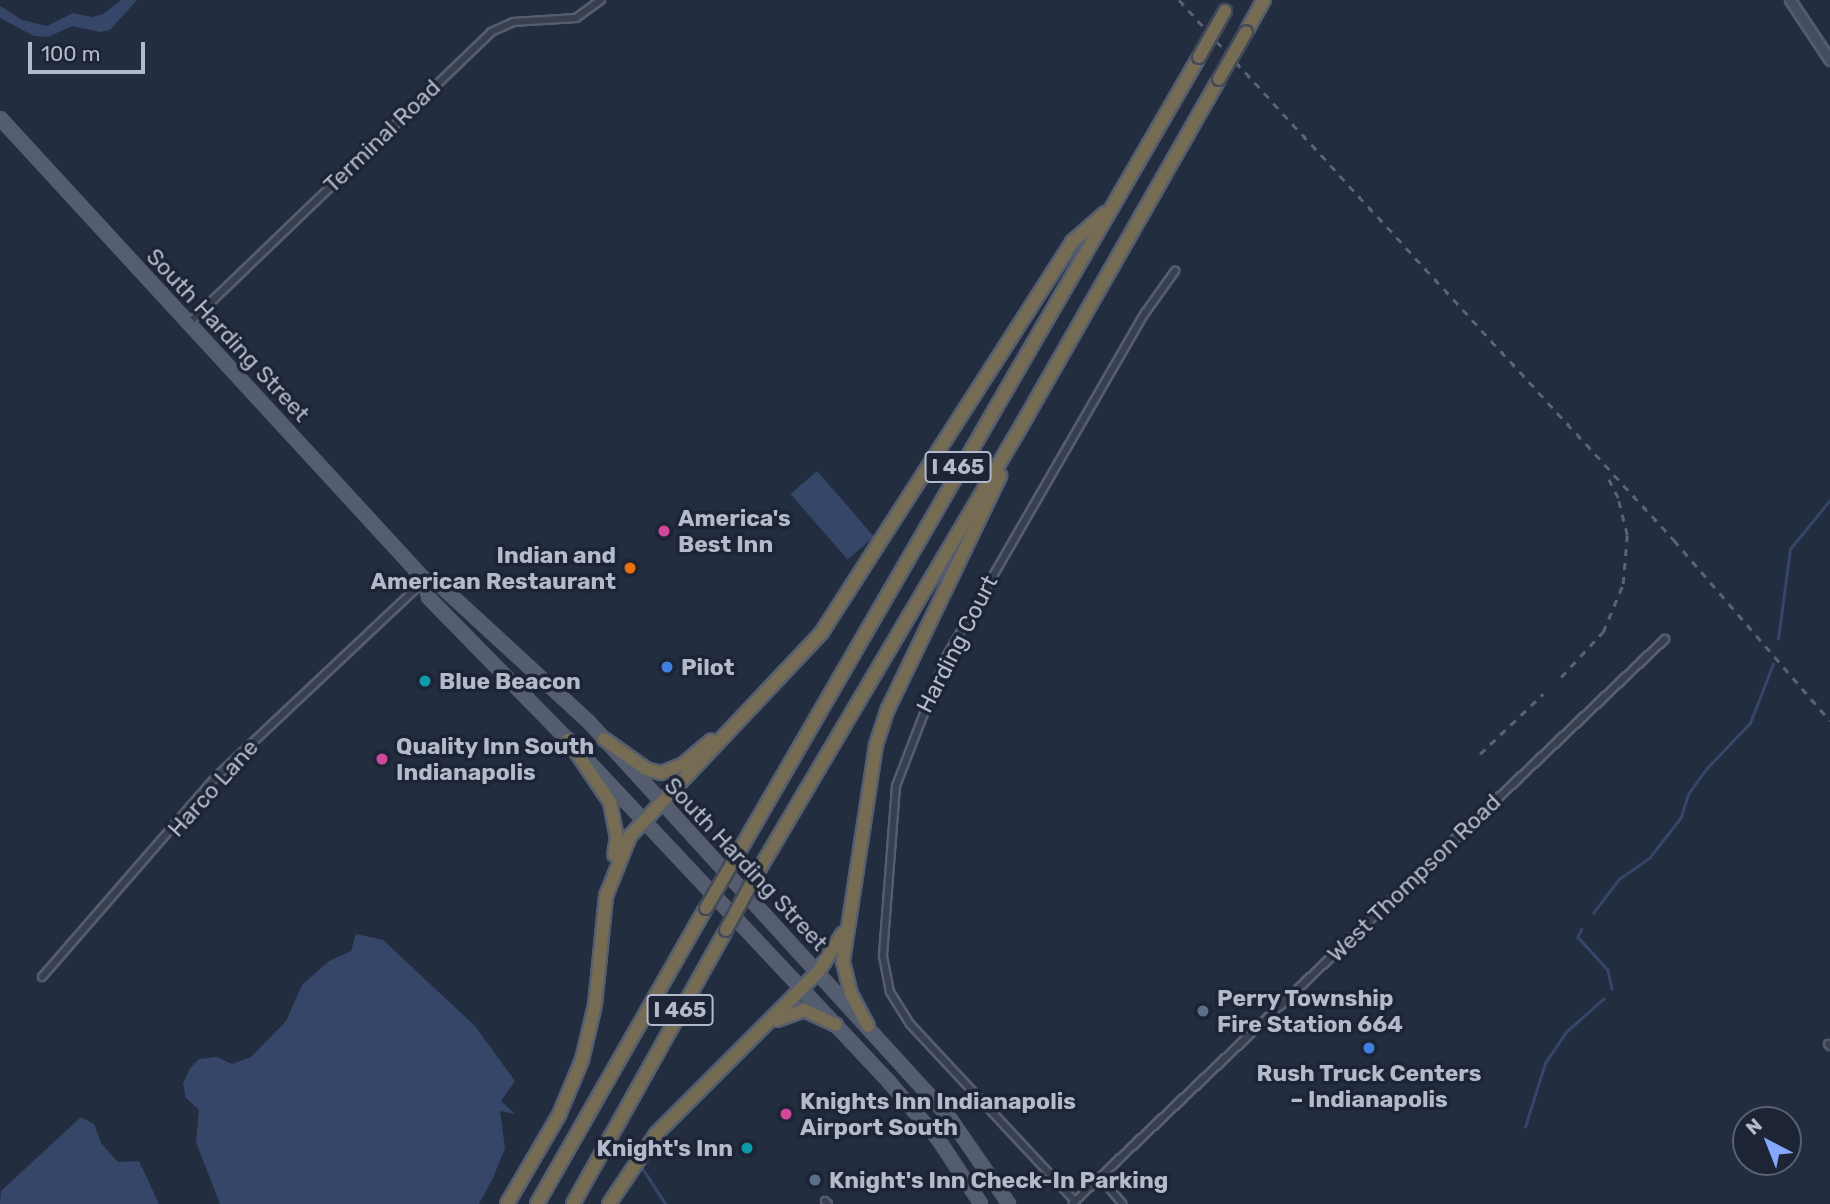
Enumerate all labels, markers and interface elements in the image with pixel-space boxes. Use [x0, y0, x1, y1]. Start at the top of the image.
scale bar [32, 28, 149, 72]
text: 100 m [41, 41, 100, 66]
street label: Terminal Road [318, 74, 446, 198]
street label: South Harding Street [141, 243, 315, 427]
road number: I 465 [923, 449, 993, 484]
place label: America's Best Inn [678, 504, 791, 558]
marker: America's Best Inn [656, 523, 672, 539]
place label: Indian and American Restaurant [371, 541, 616, 595]
marker: Indian and American Restaurant [622, 560, 638, 576]
street label: Harding Court [911, 571, 1003, 717]
place label: Pilot [681, 653, 734, 681]
marker: Pilot [659, 659, 675, 675]
place label: Blue Beacon [439, 667, 581, 695]
marker: Blue Beacon [417, 673, 433, 689]
place label: Quality Inn South Indianapolis [396, 732, 595, 786]
street label: Harco Lane [162, 734, 264, 842]
marker: Quality Inn South Indianapolis [374, 751, 390, 767]
street label: South Harding Street [659, 772, 833, 956]
street label: West Thompson Road [1322, 788, 1506, 968]
place label: Perry Township Fire Station 664 [1217, 984, 1403, 1038]
road number: I 465 [645, 992, 715, 1028]
marker: Perry Township Fire Station 664 [1195, 1003, 1211, 1019]
marker: Rush Truck Centers – Indianapolis [1361, 1040, 1377, 1056]
place label: Rush Truck Centers – Indianapolis [1256, 1059, 1482, 1113]
place label: Knights Inn Indianapolis Airport South [800, 1087, 1076, 1141]
marker: Knights Inn Indianapolis Airport South [778, 1106, 794, 1122]
north arrow [1732, 1106, 1802, 1176]
text: N [1741, 1113, 1767, 1140]
place label: Knight's Inn [596, 1134, 733, 1162]
marker: Knight's Inn [739, 1140, 755, 1156]
place label: Knight's Inn Check-In Parking [829, 1166, 1168, 1194]
marker: Knight's Inn Check-In Parking [807, 1172, 823, 1188]

